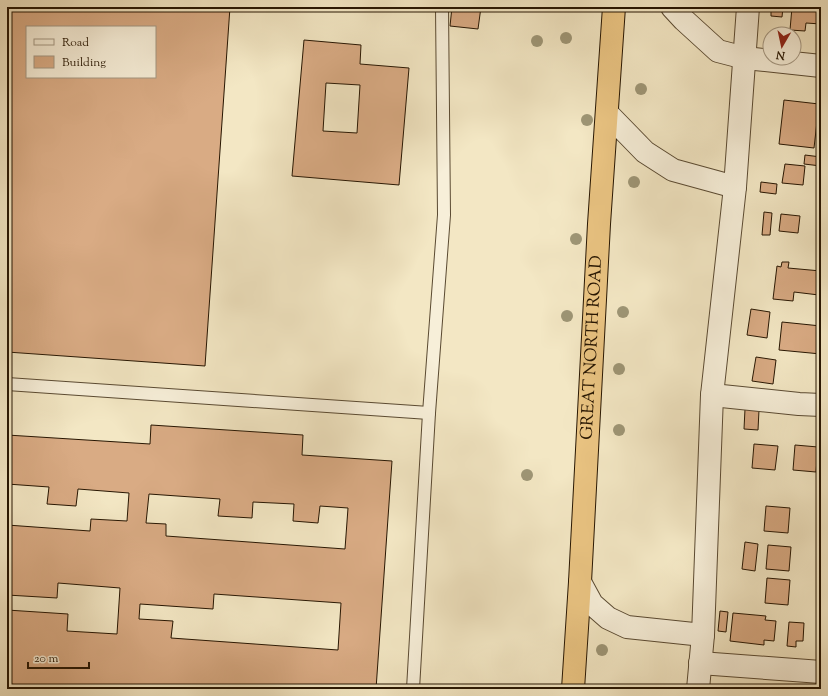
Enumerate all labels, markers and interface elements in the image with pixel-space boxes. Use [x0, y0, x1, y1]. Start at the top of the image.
legend [26, 26, 156, 78]
north arrow [762, 26, 802, 66]
text: Road [62, 34, 89, 52]
text: N [775, 46, 787, 64]
text: Building [62, 54, 106, 72]
street label: GREAT NORTH ROAD [576, 255, 609, 440]
scale bar [28, 644, 89, 670]
text: 20 m [34, 650, 59, 668]

